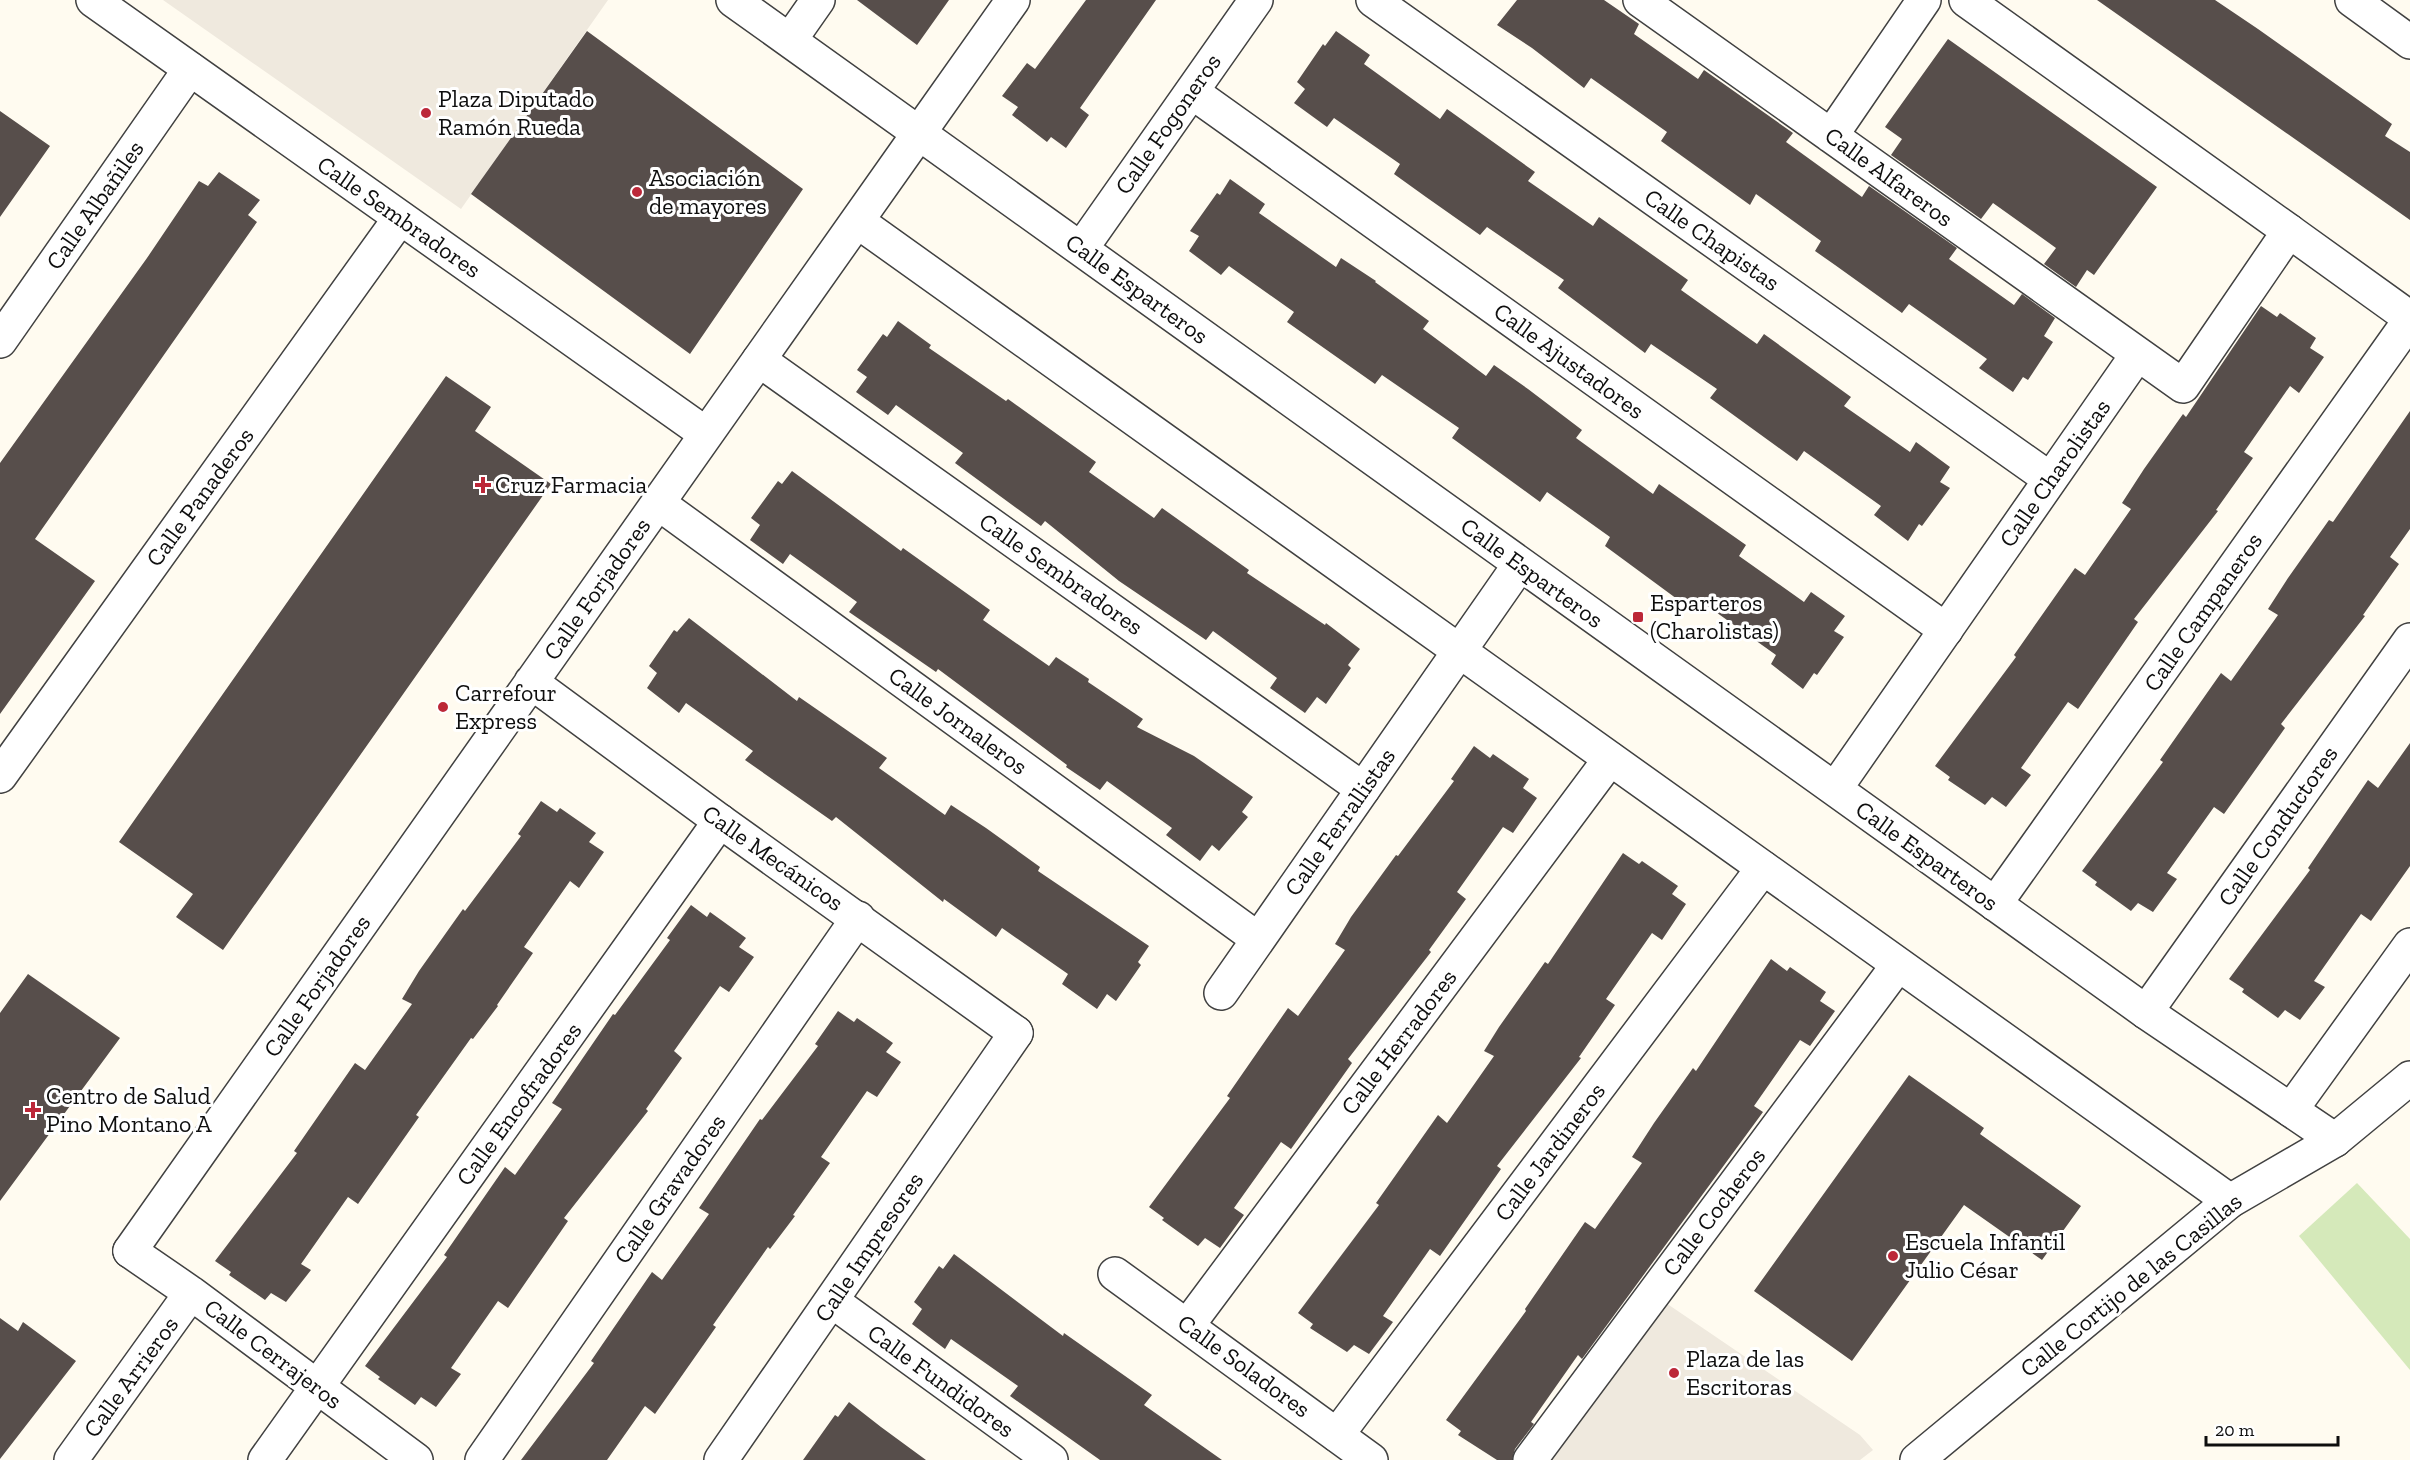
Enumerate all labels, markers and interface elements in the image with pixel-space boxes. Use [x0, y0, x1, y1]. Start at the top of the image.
street label: Calle Fogoneros [1108, 48, 1227, 200]
place label: Plaza Diputado Ramón Rueda [438, 84, 594, 141]
marker: Plaza Diputado Ramón Rueda [419, 106, 433, 120]
street label: Calle Alfareros [1820, 120, 1959, 233]
street label: Calle Albañiles [39, 135, 150, 275]
street label: Calle Sembradores [312, 149, 487, 284]
place label: Asociación de mayores [649, 163, 767, 220]
street label: Calle Chapistas [1639, 182, 1786, 297]
marker: Asociación de mayores [630, 185, 644, 199]
street label: Calle Esparteros [1060, 227, 1214, 350]
street label: Calle Ajustadores [1488, 296, 1650, 425]
street label: Calle Charolistas [1993, 393, 2116, 552]
street label: Calle Panaderos [140, 422, 260, 572]
place label: Cruz Farmacia [495, 470, 647, 499]
marker: Cruz Farmacia [476, 478, 490, 492]
street label: Calle Sembradores [974, 506, 1149, 641]
street label: Calle Esparteros [1455, 511, 1609, 634]
street label: Calle Forjadores [537, 512, 656, 665]
street label: Calle Campaneros [2137, 527, 2268, 697]
place label: Esparteros (Charolistas) [1650, 588, 1779, 645]
marker: Esparteros (Charolistas) [1631, 610, 1645, 624]
street label: Calle Jornaleros [883, 660, 1033, 781]
place label: Carrefour Express [455, 678, 557, 735]
marker: Carrefour Express [436, 700, 450, 714]
street label: Calle Conductores [2212, 740, 2344, 911]
street label: Calle Ferrallistas [1278, 742, 1401, 901]
street label: Calle Esparteros [1850, 794, 2004, 917]
street label: Calle Mecánicos [697, 798, 849, 917]
street label: Calle Forjadores [257, 909, 376, 1062]
street label: Calle Herradores [1334, 963, 1463, 1120]
street label: Calle Encofradores [450, 1016, 588, 1191]
street label: Calle Jardineros [1488, 1077, 1611, 1227]
place label: Centro de Salud Pino Montano A [46, 1081, 212, 1138]
marker: Centro de Salud Pino Montano A [24, 1101, 42, 1119]
street label: Calle Gravadores [607, 1109, 732, 1269]
street label: Calle Cocheros [1656, 1142, 1771, 1282]
street label: Calle Impresores [808, 1166, 929, 1327]
street label: Calle Cortijo de las Casillas [2014, 1186, 2247, 1383]
place label: Escuela Infantil Julio César [1905, 1227, 2065, 1284]
marker: Escuela Infantil Julio César [1886, 1249, 1900, 1263]
street label: Calle Cerrajeros [199, 1292, 348, 1415]
street label: Calle Soladores [1172, 1308, 1316, 1423]
street label: Calle Arrieros [77, 1311, 184, 1443]
street label: Calle Fundidores [862, 1318, 1020, 1444]
place label: Plaza de las Escritoras [1686, 1344, 1804, 1401]
marker: Plaza de las Escritoras [1667, 1366, 1681, 1380]
scale bar [2206, 1409, 2338, 1447]
text: 20 m [2215, 1419, 2255, 1441]

